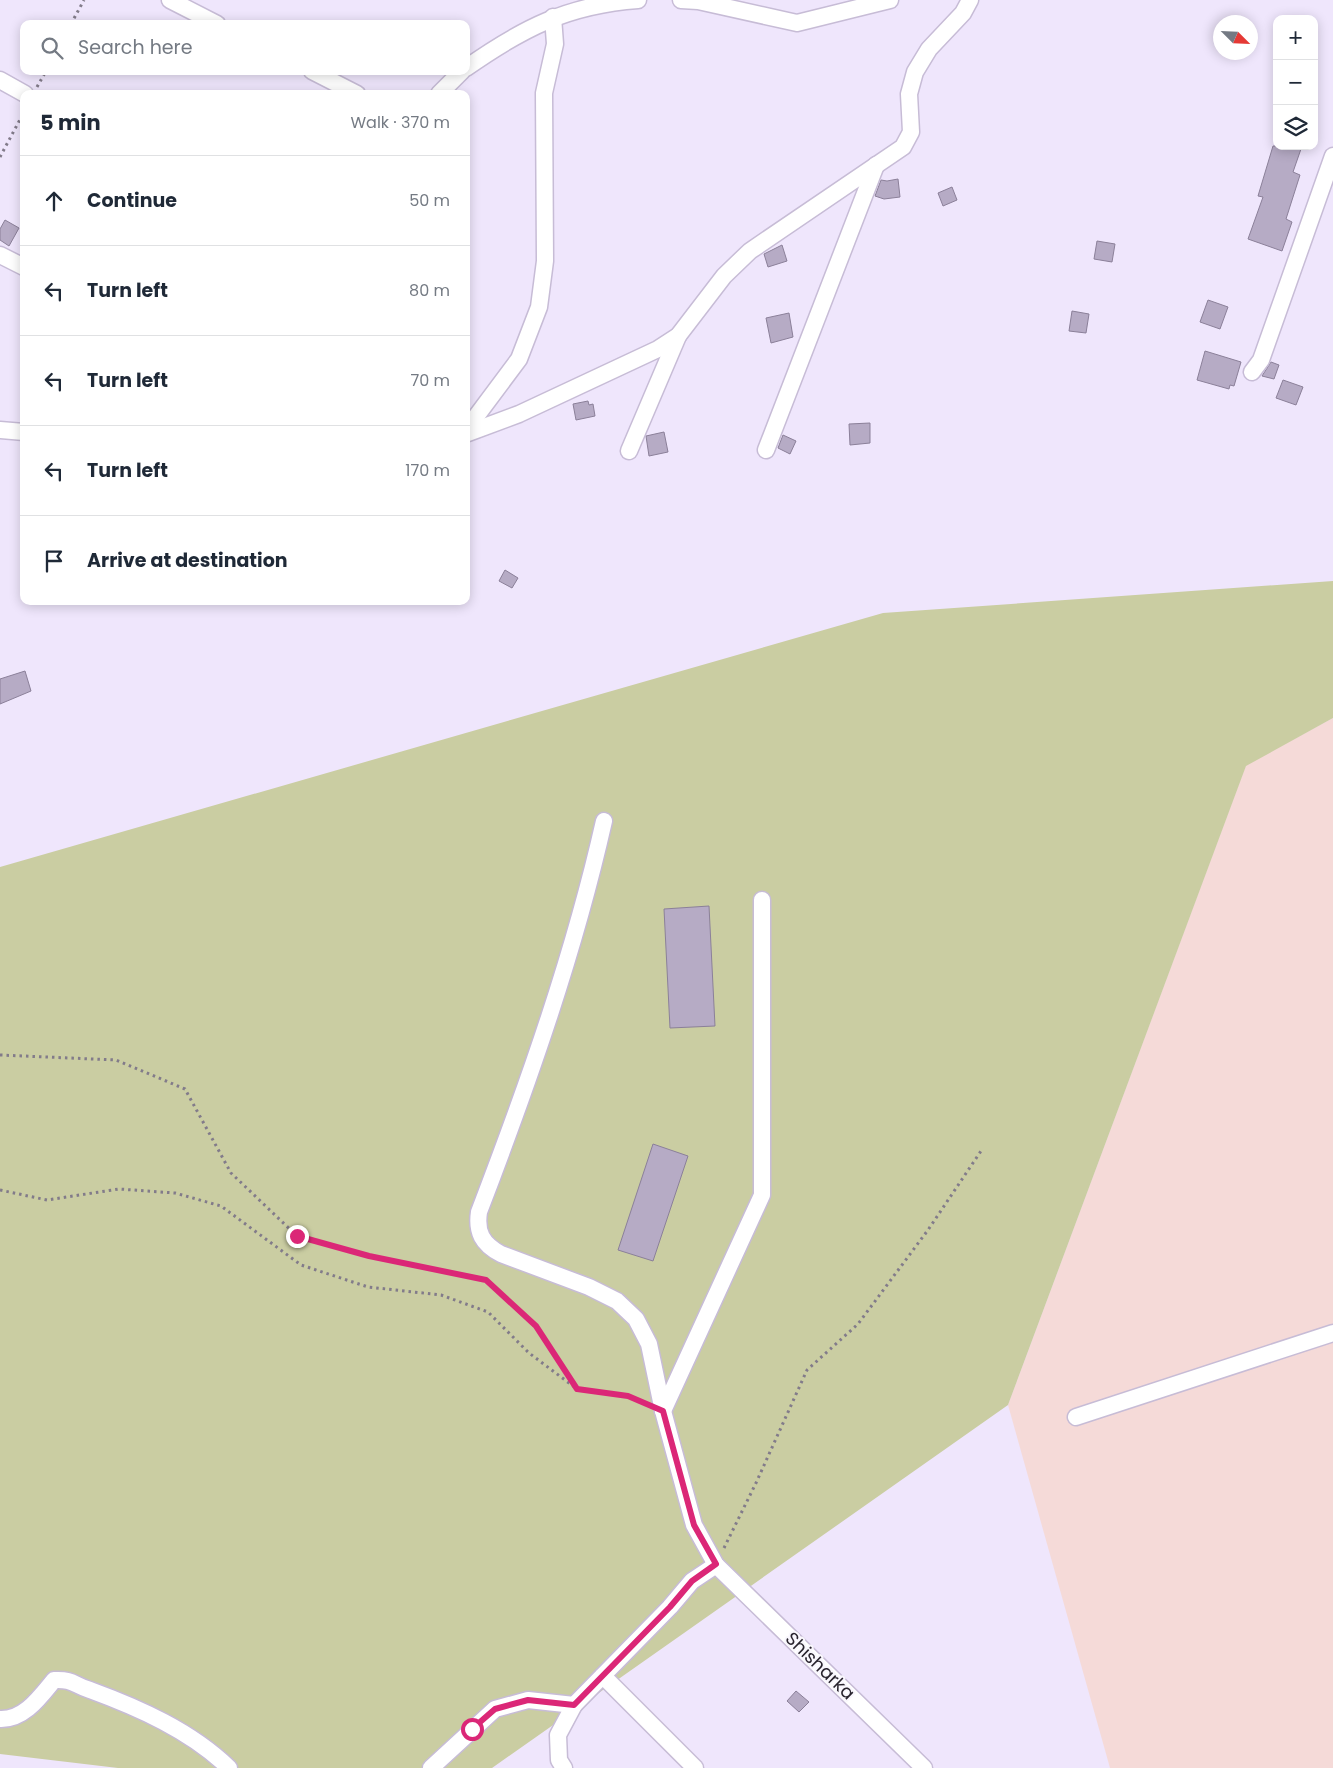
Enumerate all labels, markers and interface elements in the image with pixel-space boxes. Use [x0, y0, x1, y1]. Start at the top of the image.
north arrow [1213, 15, 1258, 60]
map controls [1273, 15, 1318, 150]
button: + [1273, 15, 1318, 60]
search box [20, 20, 470, 75]
icon: search [38, 34, 66, 62]
text: Search here [78, 34, 192, 61]
button: − [1273, 60, 1318, 105]
button: layers [1273, 105, 1318, 150]
text: 5 min [40, 108, 101, 137]
text: Walk · 370 m [350, 111, 450, 134]
icon: ahead [40, 187, 68, 215]
text: Continue [87, 187, 177, 214]
text: 50 m [409, 189, 450, 212]
icon: left [40, 277, 68, 305]
text: Turn left [87, 277, 168, 304]
text: 80 m [409, 279, 450, 302]
icon: left [40, 367, 68, 395]
text: Turn left [87, 367, 168, 394]
text: 70 m [410, 369, 450, 392]
icon: left [40, 457, 68, 485]
text: Turn left [87, 457, 168, 484]
text: 170 m [405, 459, 450, 482]
icon: arrive [40, 547, 68, 575]
text: Arrive at destination [87, 547, 288, 574]
route end [286, 1225, 309, 1248]
street label: Shisharka [780, 1626, 861, 1705]
route start [461, 1718, 484, 1741]

